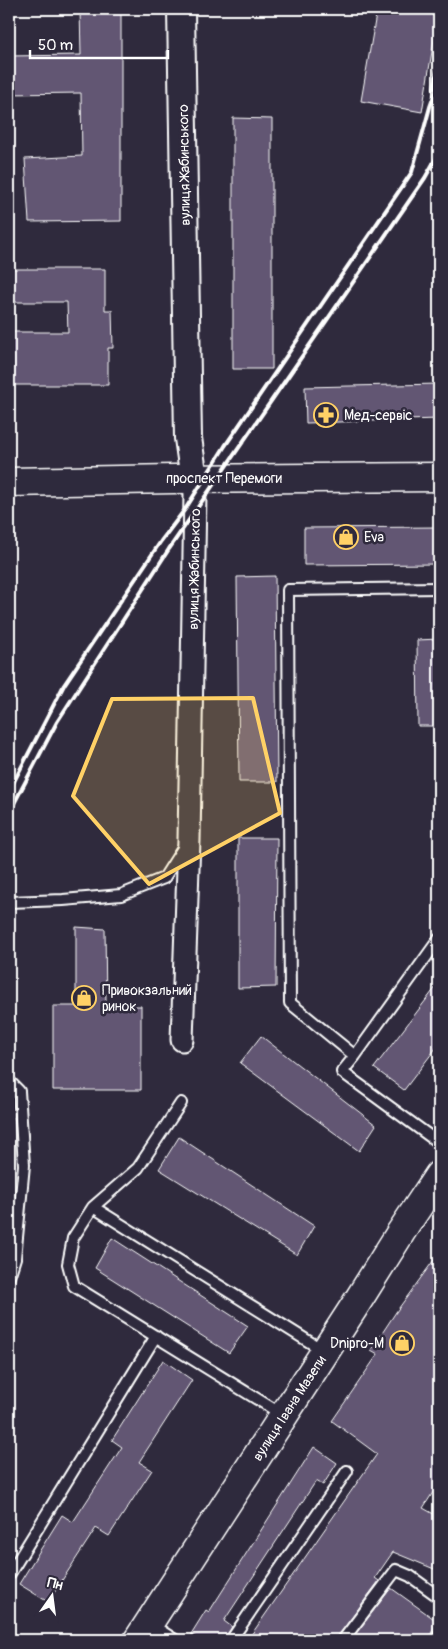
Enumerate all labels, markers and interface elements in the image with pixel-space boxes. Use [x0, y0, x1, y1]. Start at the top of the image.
scale bar [30, 28, 168, 60]
text: 50 m [38, 36, 73, 55]
street label: вулиця Жабинського [175, 104, 194, 226]
pharmacy icon: Мед-сервіс [313, 402, 339, 428]
place label: Мед-сервіс [344, 407, 412, 424]
street label: проспект Перемоги [166, 470, 282, 487]
street label: вулиця Жабинського [185, 508, 204, 630]
shop icon: Eva [333, 524, 359, 550]
place label: Eva [364, 529, 384, 546]
place label: Привокзальний ринок [102, 982, 192, 1015]
shop icon: Привокзальний ринок [71, 985, 97, 1011]
shop icon: Dnipro-M [389, 1330, 415, 1356]
place label: Dnipro-M [330, 1335, 384, 1352]
street label: вулиця Івана Мазепи [249, 1352, 330, 1464]
north arrow [28, 1572, 78, 1622]
text: Пн [46, 1574, 65, 1594]

